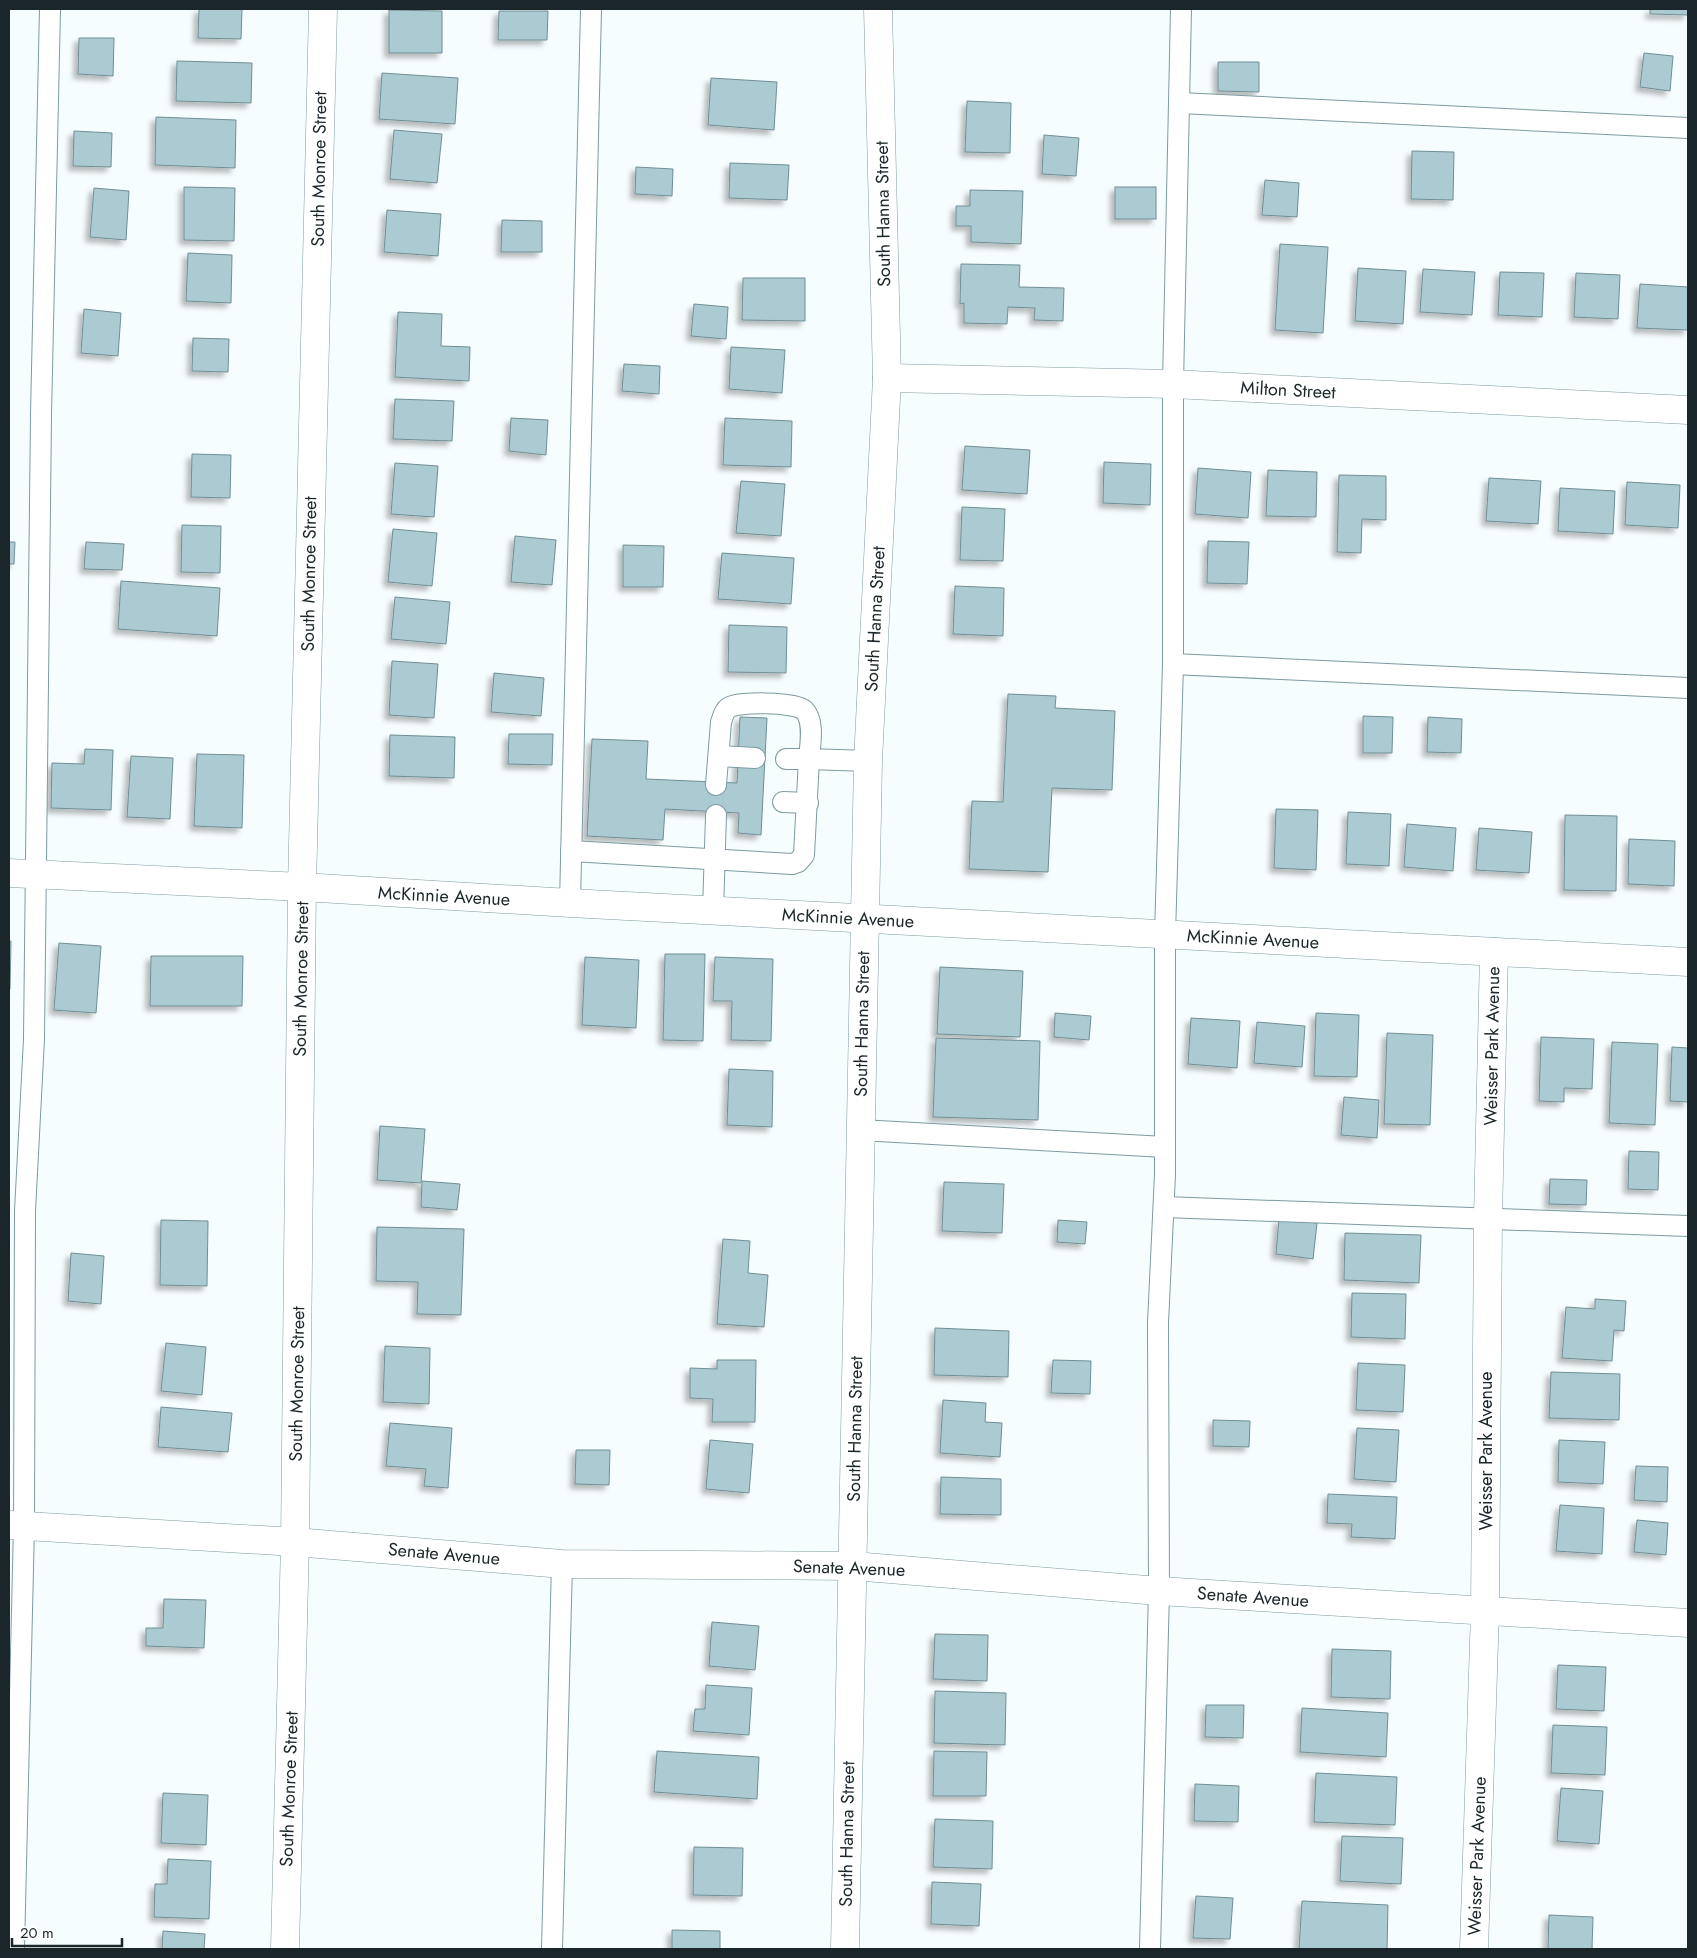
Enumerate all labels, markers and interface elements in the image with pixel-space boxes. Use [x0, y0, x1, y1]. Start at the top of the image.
street label: South Monroe Street [305, 90, 333, 247]
street label: South Hanna Street [869, 140, 897, 287]
street label: Milton Street [1240, 375, 1337, 406]
street label: South Monroe Street [295, 495, 323, 652]
street label: South Hanna Street [858, 545, 892, 692]
street label: McKinnie Avenue [377, 880, 511, 912]
street label: South Monroe Street [287, 900, 315, 1057]
street label: McKinnie Avenue [781, 902, 915, 934]
street label: McKinnie Avenue [1186, 923, 1320, 955]
street label: South Hanna Street [848, 950, 876, 1097]
street label: Weisser Park Avenue [1478, 966, 1506, 1126]
street label: South Monroe Street [283, 1305, 311, 1462]
street label: South Hanna Street [841, 1355, 869, 1502]
street label: Weisser Park Avenue [1473, 1371, 1499, 1531]
street label: Senate Avenue [387, 1536, 501, 1572]
street label: Senate Avenue [792, 1553, 906, 1583]
street label: Senate Avenue [1196, 1580, 1310, 1614]
street label: South Monroe Street [273, 1710, 305, 1867]
street label: South Hanna Street [833, 1760, 861, 1907]
street label: Weisser Park Avenue [1461, 1776, 1493, 1936]
scale bar [12, 1916, 122, 1948]
text: 20 m [20, 1922, 54, 1944]

